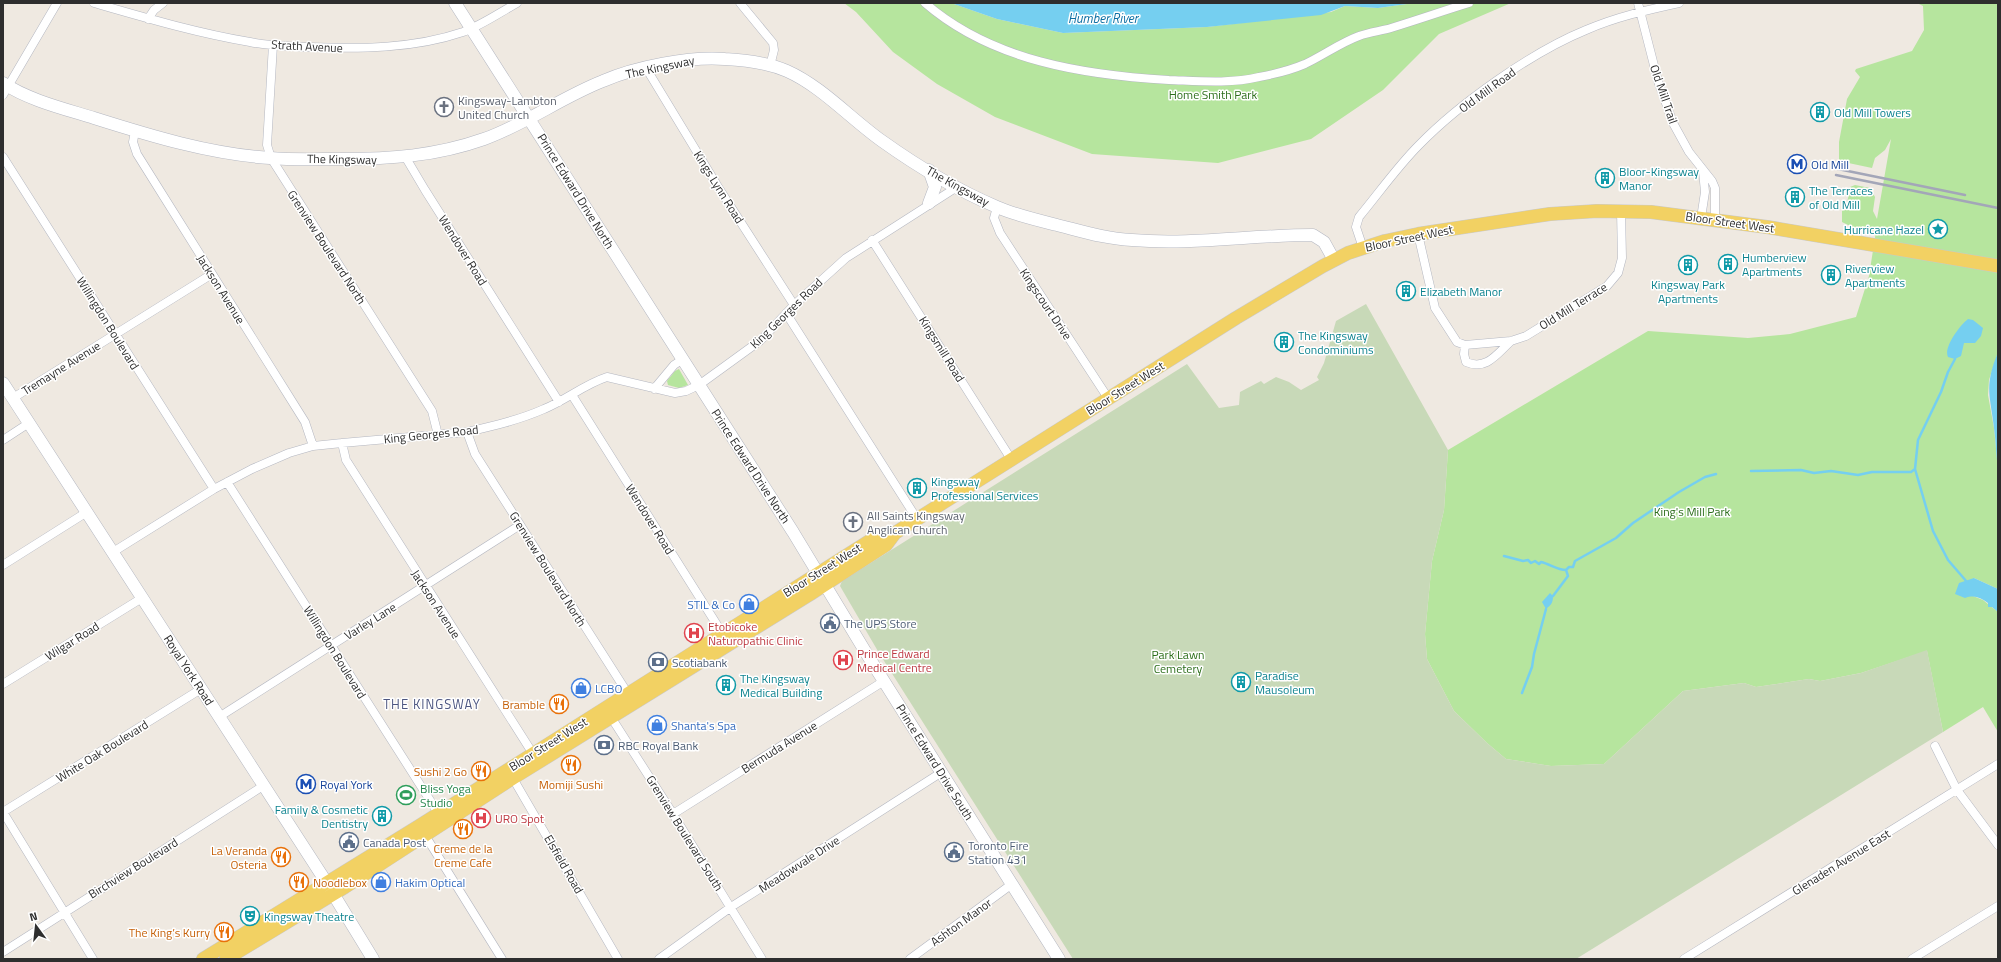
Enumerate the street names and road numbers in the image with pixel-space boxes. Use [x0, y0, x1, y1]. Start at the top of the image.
street label: Strath Avenue [271, 35, 343, 57]
street label: The Kingsway [624, 50, 696, 84]
street label: Old Mill Trail [1645, 62, 1683, 126]
street label: Old Mill Road [1454, 63, 1520, 117]
street label: Prince Edward Drive North [533, 129, 619, 253]
street label: Kings Lynn Road [689, 147, 749, 227]
street label: The Kingsway [307, 149, 377, 169]
street label: The Kingsway [923, 161, 993, 211]
street label: Grenview Boulevard North [283, 186, 371, 308]
street label: Bloor Street West [1684, 206, 1776, 238]
street label: Wendover Road [434, 211, 492, 289]
street label: Bloor Street West [1363, 219, 1455, 257]
street label: Jackson Avenue [192, 250, 250, 328]
street label: Kingscourt Drive [1015, 264, 1077, 344]
street label: Willingdon Boulevard [72, 273, 144, 373]
street label: King Georges Road [745, 273, 827, 353]
street label: Old Mill Terrace [1535, 277, 1611, 335]
street label: Kingsmill Road [914, 312, 970, 386]
street label: Tremayne Avenue [18, 336, 104, 400]
street label: Bloor Street West [1082, 356, 1169, 420]
street label: Prince Edward Drive North [707, 405, 795, 527]
street label: King Georges Road [383, 420, 479, 448]
street label: Wendover Road [621, 480, 679, 558]
street label: Grenview Boulevard North [505, 508, 591, 630]
street label: Bloor Street West [779, 538, 866, 602]
street label: Jackson Avenue [407, 566, 465, 642]
street label: Varley Lane [340, 598, 400, 644]
street label: Willingdon Boulevard [299, 602, 371, 702]
street label: Wilgar Road [41, 617, 103, 665]
street label: Royal York Road [159, 631, 219, 709]
street label: Prince Edward Drive South [891, 700, 979, 824]
street label: Bloor Street West [505, 712, 592, 776]
street label: White Oak Boulevard [52, 715, 152, 787]
street label: Bermuda Avenue [737, 716, 821, 778]
street label: Grenview Boulevard South [642, 771, 728, 895]
street label: Glenaden Avenue East [1788, 824, 1895, 900]
street label: Elsfield Road [539, 831, 589, 897]
street label: Meadowvale Drive [755, 831, 843, 897]
street label: Birchview Boulevard [84, 833, 182, 903]
street label: Ashton Manor [926, 893, 996, 951]

